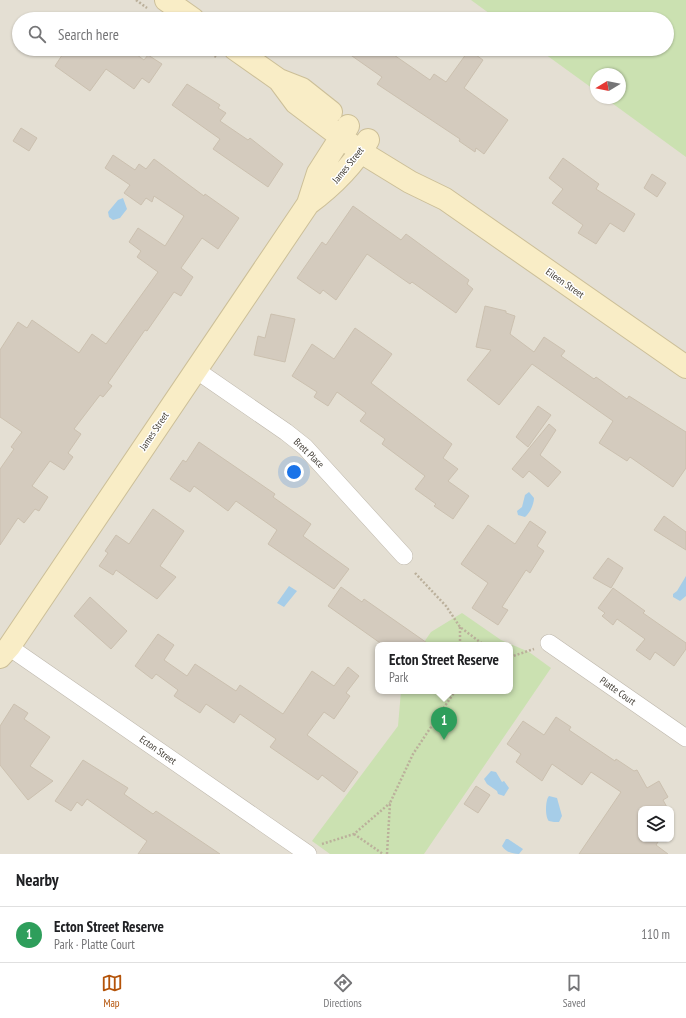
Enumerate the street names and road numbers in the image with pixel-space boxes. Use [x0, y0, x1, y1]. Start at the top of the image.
street label: James Street [329, 144, 367, 187]
street label: Eileen Street [543, 265, 587, 301]
street label: James Street [136, 409, 172, 453]
street label: Brett Place [291, 435, 327, 471]
street label: Platte Court [597, 674, 639, 708]
street label: Ecton Street [137, 733, 179, 768]

